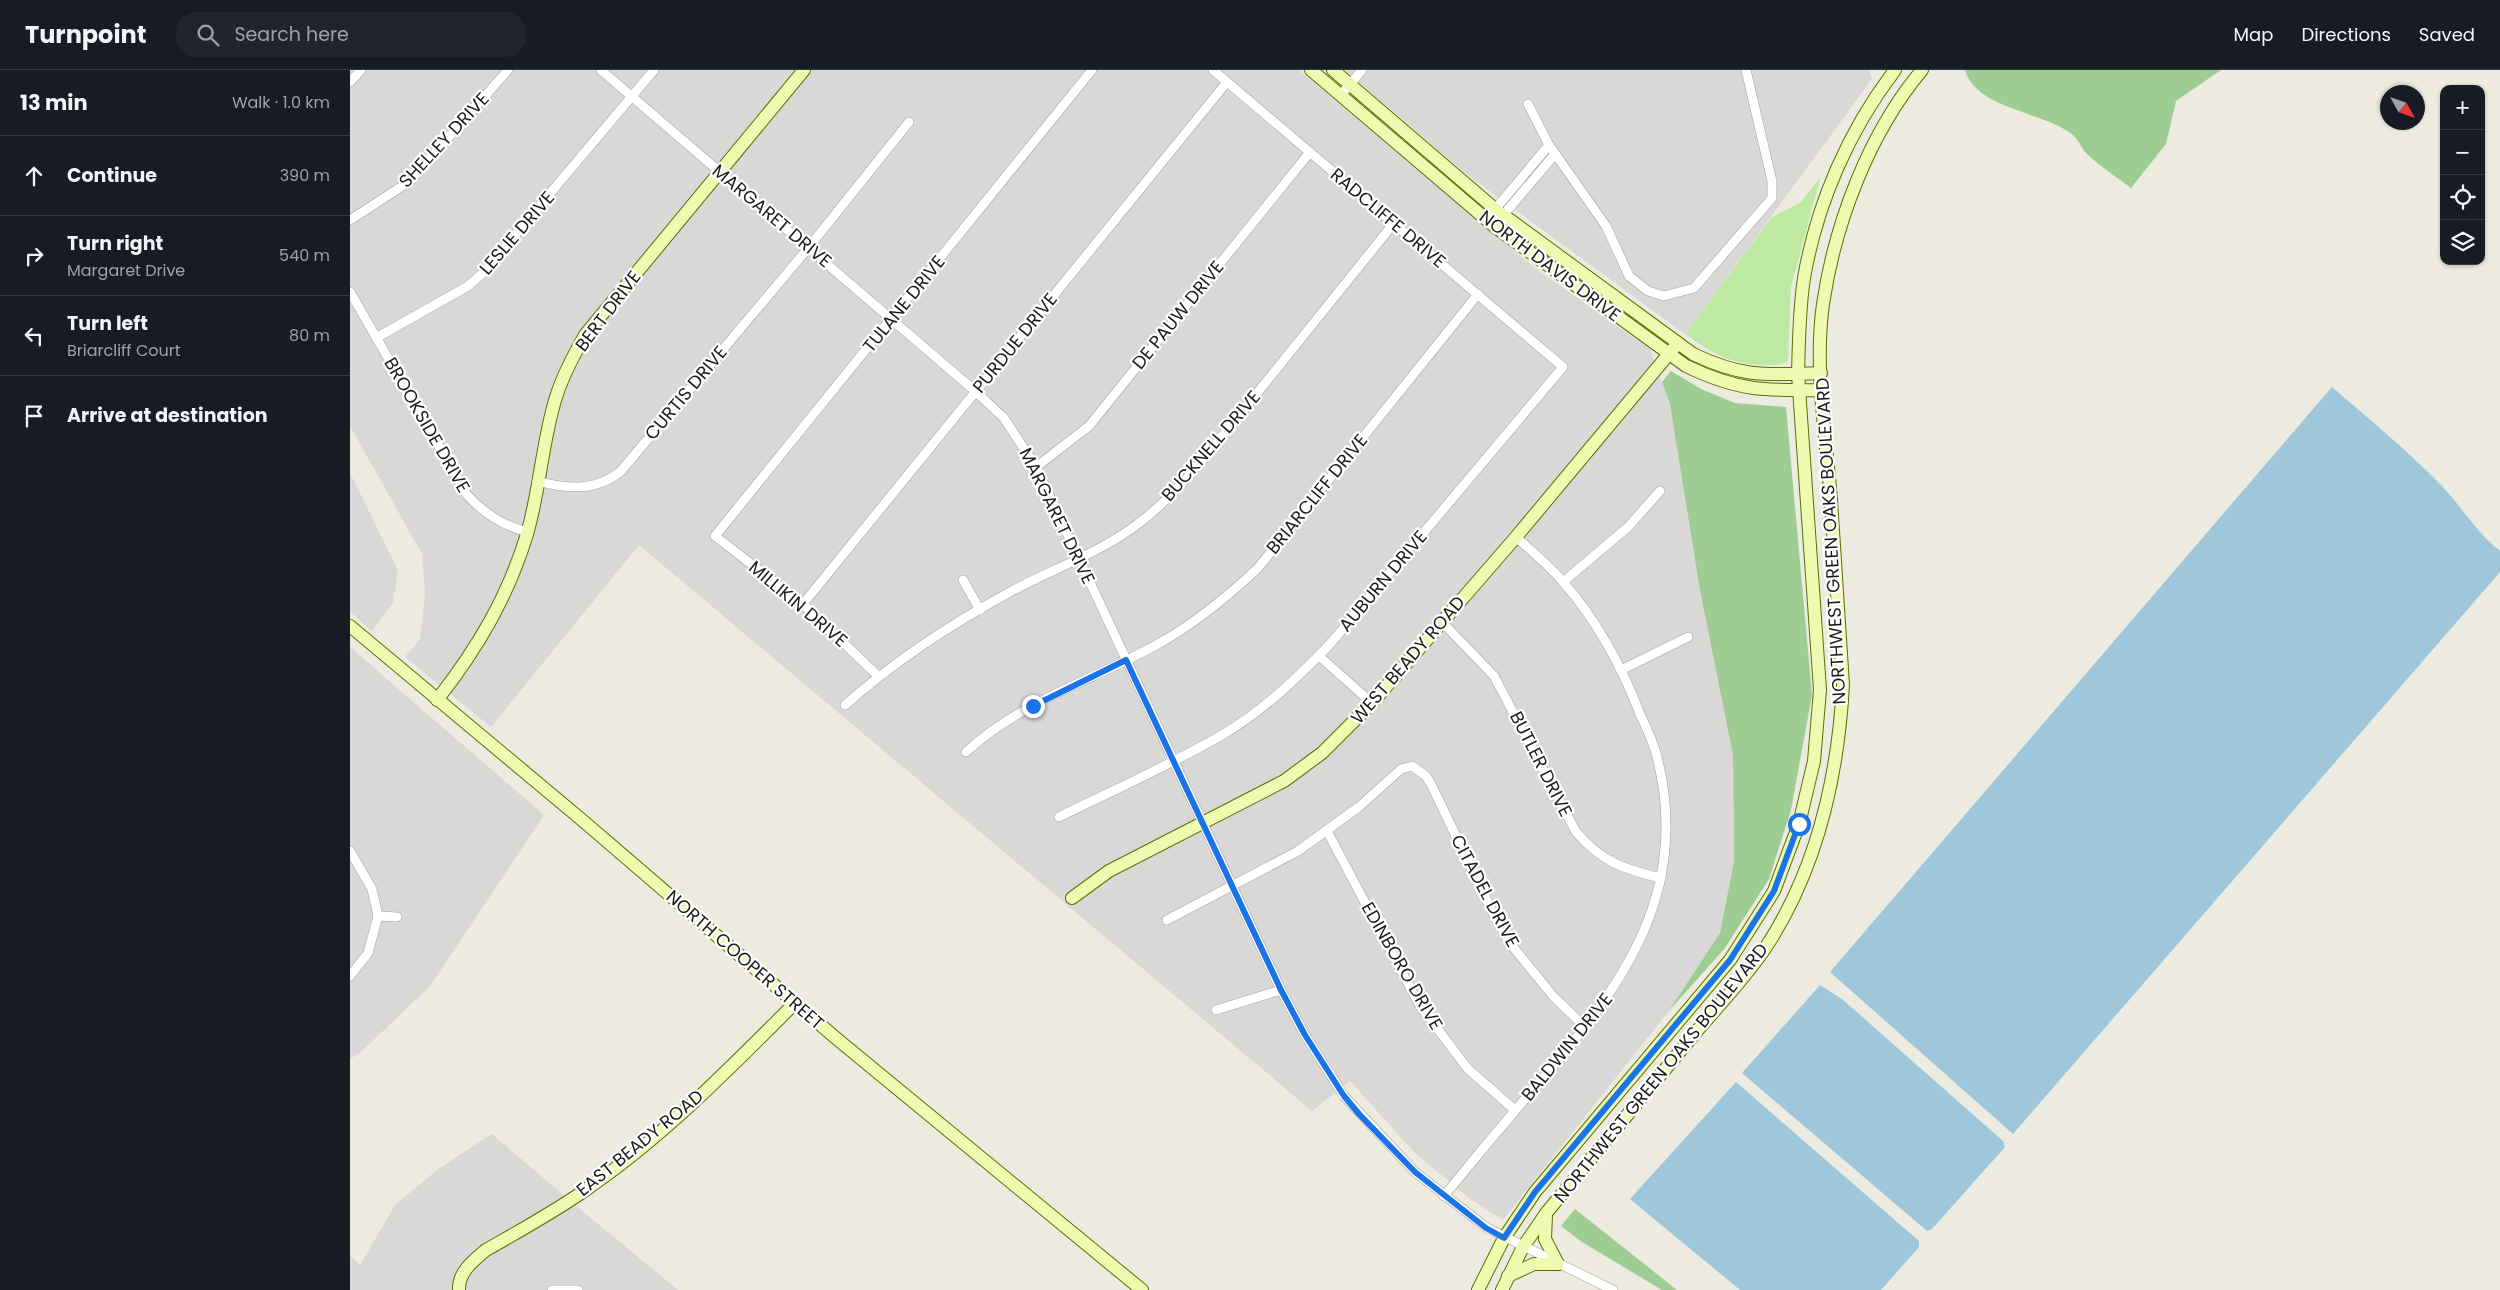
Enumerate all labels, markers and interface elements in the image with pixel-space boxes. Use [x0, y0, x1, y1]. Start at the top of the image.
search box [176, 12, 526, 57]
text: Turnpoint [25, 18, 146, 51]
icon: search [194, 21, 222, 49]
text: Search here [234, 21, 349, 48]
text: Map [2234, 22, 2273, 47]
text: Directions [2301, 22, 2391, 47]
text: Saved [2419, 22, 2475, 47]
north arrow [2380, 85, 2425, 130]
map controls [2440, 85, 2485, 265]
button: + [2440, 85, 2485, 130]
street label: SHELLEY DRIVE [393, 87, 494, 193]
text: 13 min [20, 88, 88, 117]
text: Walk · 1.0 km [232, 91, 330, 114]
button: − [2440, 130, 2485, 175]
street label: MARGARET DRIVE [707, 158, 837, 273]
icon: ahead [20, 162, 48, 190]
text: Continue [67, 162, 157, 189]
street label: RADCLIFFE DRIVE [1325, 162, 1451, 273]
text: 390 m [280, 164, 330, 187]
button: locate [2440, 175, 2485, 220]
street label: LESLIE DRIVE [473, 185, 560, 280]
street label: NORTH DAVIS DRIVE [1474, 204, 1626, 327]
button: layers [2440, 220, 2485, 265]
text: Turn right [67, 230, 163, 257]
icon: right [20, 242, 48, 270]
text: 540 m [279, 244, 330, 267]
street label: TULANE DRIVE [857, 250, 950, 357]
street label: DE PAUW DRIVE [1126, 255, 1229, 374]
text: Margaret Drive [67, 259, 185, 282]
street label: BERT DRIVE [569, 265, 646, 356]
street label: PURDUE DRIVE [967, 287, 1063, 398]
text: Turn left [67, 310, 148, 337]
icon: left [20, 322, 48, 350]
text: 80 m [289, 324, 330, 347]
text: Briarcliff Court [67, 339, 181, 362]
street label: CURTIS DRIVE [639, 340, 732, 445]
street label: BROOKSIDE DRIVE [379, 353, 476, 497]
street label: NORTHWEST GREEN OAKS BOULEVARD [1809, 377, 1852, 705]
street label: BUCKNELL DRIVE [1155, 385, 1266, 507]
icon: arrive [20, 402, 48, 430]
text: Arrive at destination [67, 402, 268, 429]
street label: BRIARCLIFF DRIVE [1260, 428, 1373, 559]
street label: MARGARET DRIVE [1014, 443, 1101, 588]
street label: AUBURN DRIVE [1333, 525, 1432, 637]
street label: MILLIKIN DRIVE [744, 555, 853, 652]
street label: WEST BEADY ROAD [1345, 590, 1470, 729]
route end [1022, 695, 1045, 718]
street label: BUTLER DRIVE [1504, 707, 1579, 821]
route start [1788, 813, 1811, 836]
street label: CITADEL DRIVE [1445, 830, 1526, 951]
street label: NORTH COOPER STREET [661, 884, 830, 1035]
street label: EDINBORO DRIVE [1356, 897, 1449, 1034]
street label: NORTHWEST GREEN OAKS BOULEVARD [1548, 938, 1773, 1208]
street label: BALDWIN DRIVE [1515, 987, 1618, 1106]
street label: EAST BEADY ROAD [571, 1084, 709, 1202]

